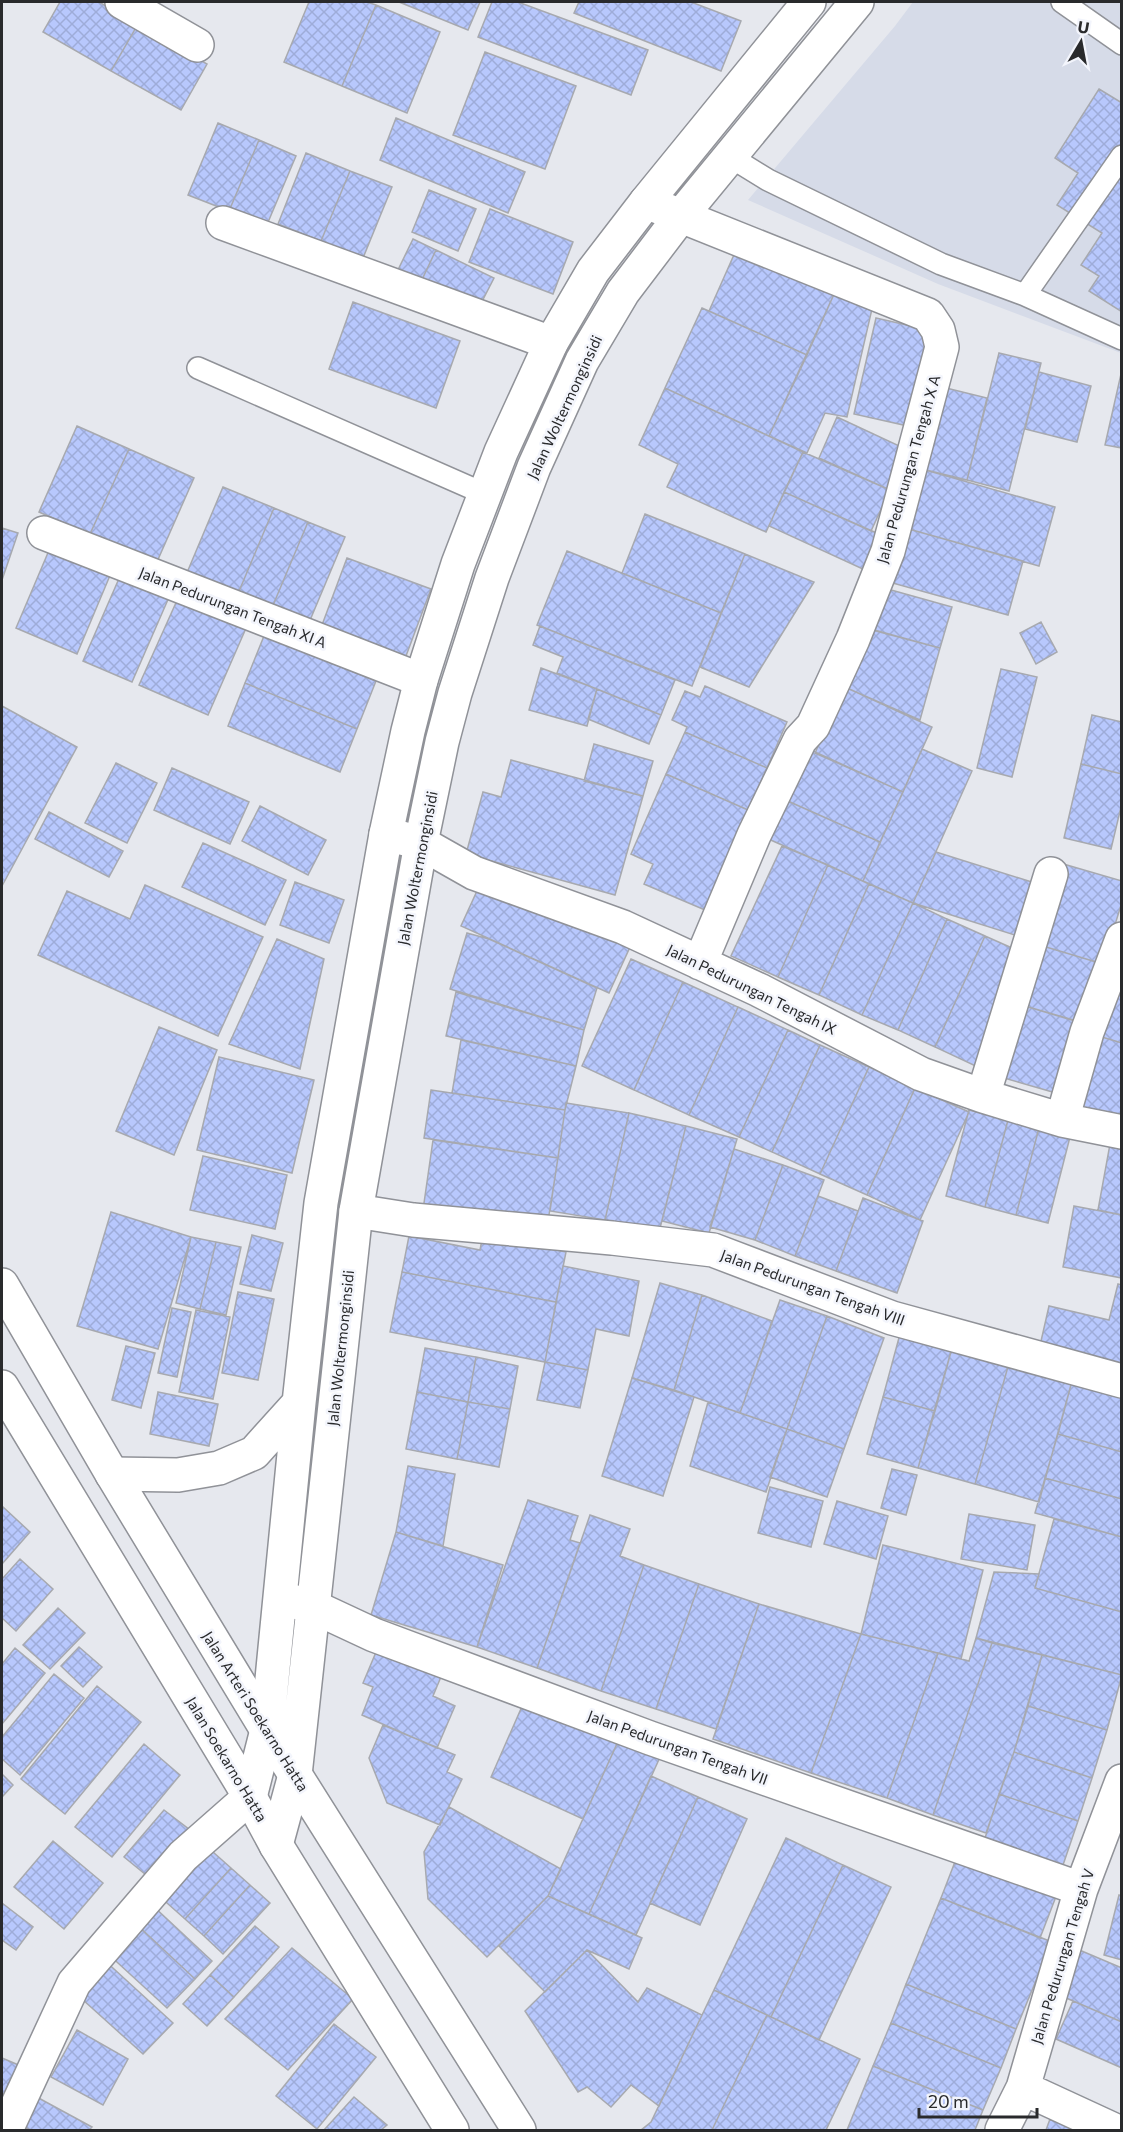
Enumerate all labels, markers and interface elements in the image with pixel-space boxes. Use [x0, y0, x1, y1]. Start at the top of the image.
north arrow [1051, 12, 1111, 72]
text: U [1076, 16, 1091, 37]
street label: Jalan Woltermonginsidi [523, 332, 605, 482]
street label: Jalan Pedurungan Tengah X A [872, 373, 944, 565]
street label: Jalan Pedurungan Tengah XI A [137, 563, 329, 651]
street label: Jalan Woltermonginsidi [393, 789, 441, 947]
street label: Jalan Pedurungan Tengah IX [664, 940, 840, 1038]
street label: Jalan Pedurungan Tengah VIII [718, 1245, 908, 1329]
street label: Jalan Woltermonginsidi [323, 1269, 357, 1427]
street label: Jalan Arteri Soekarno Hatta [199, 1628, 313, 1794]
street label: Jalan Soekarno Hatta [183, 1693, 271, 1825]
street label: Jalan Pedurungan Tengah VII [585, 1706, 771, 1788]
street label: Jalan Pedurungan Tengah V [1027, 1866, 1097, 2046]
scale bar [919, 2081, 1038, 2119]
text: 20 m [928, 2090, 969, 2112]

